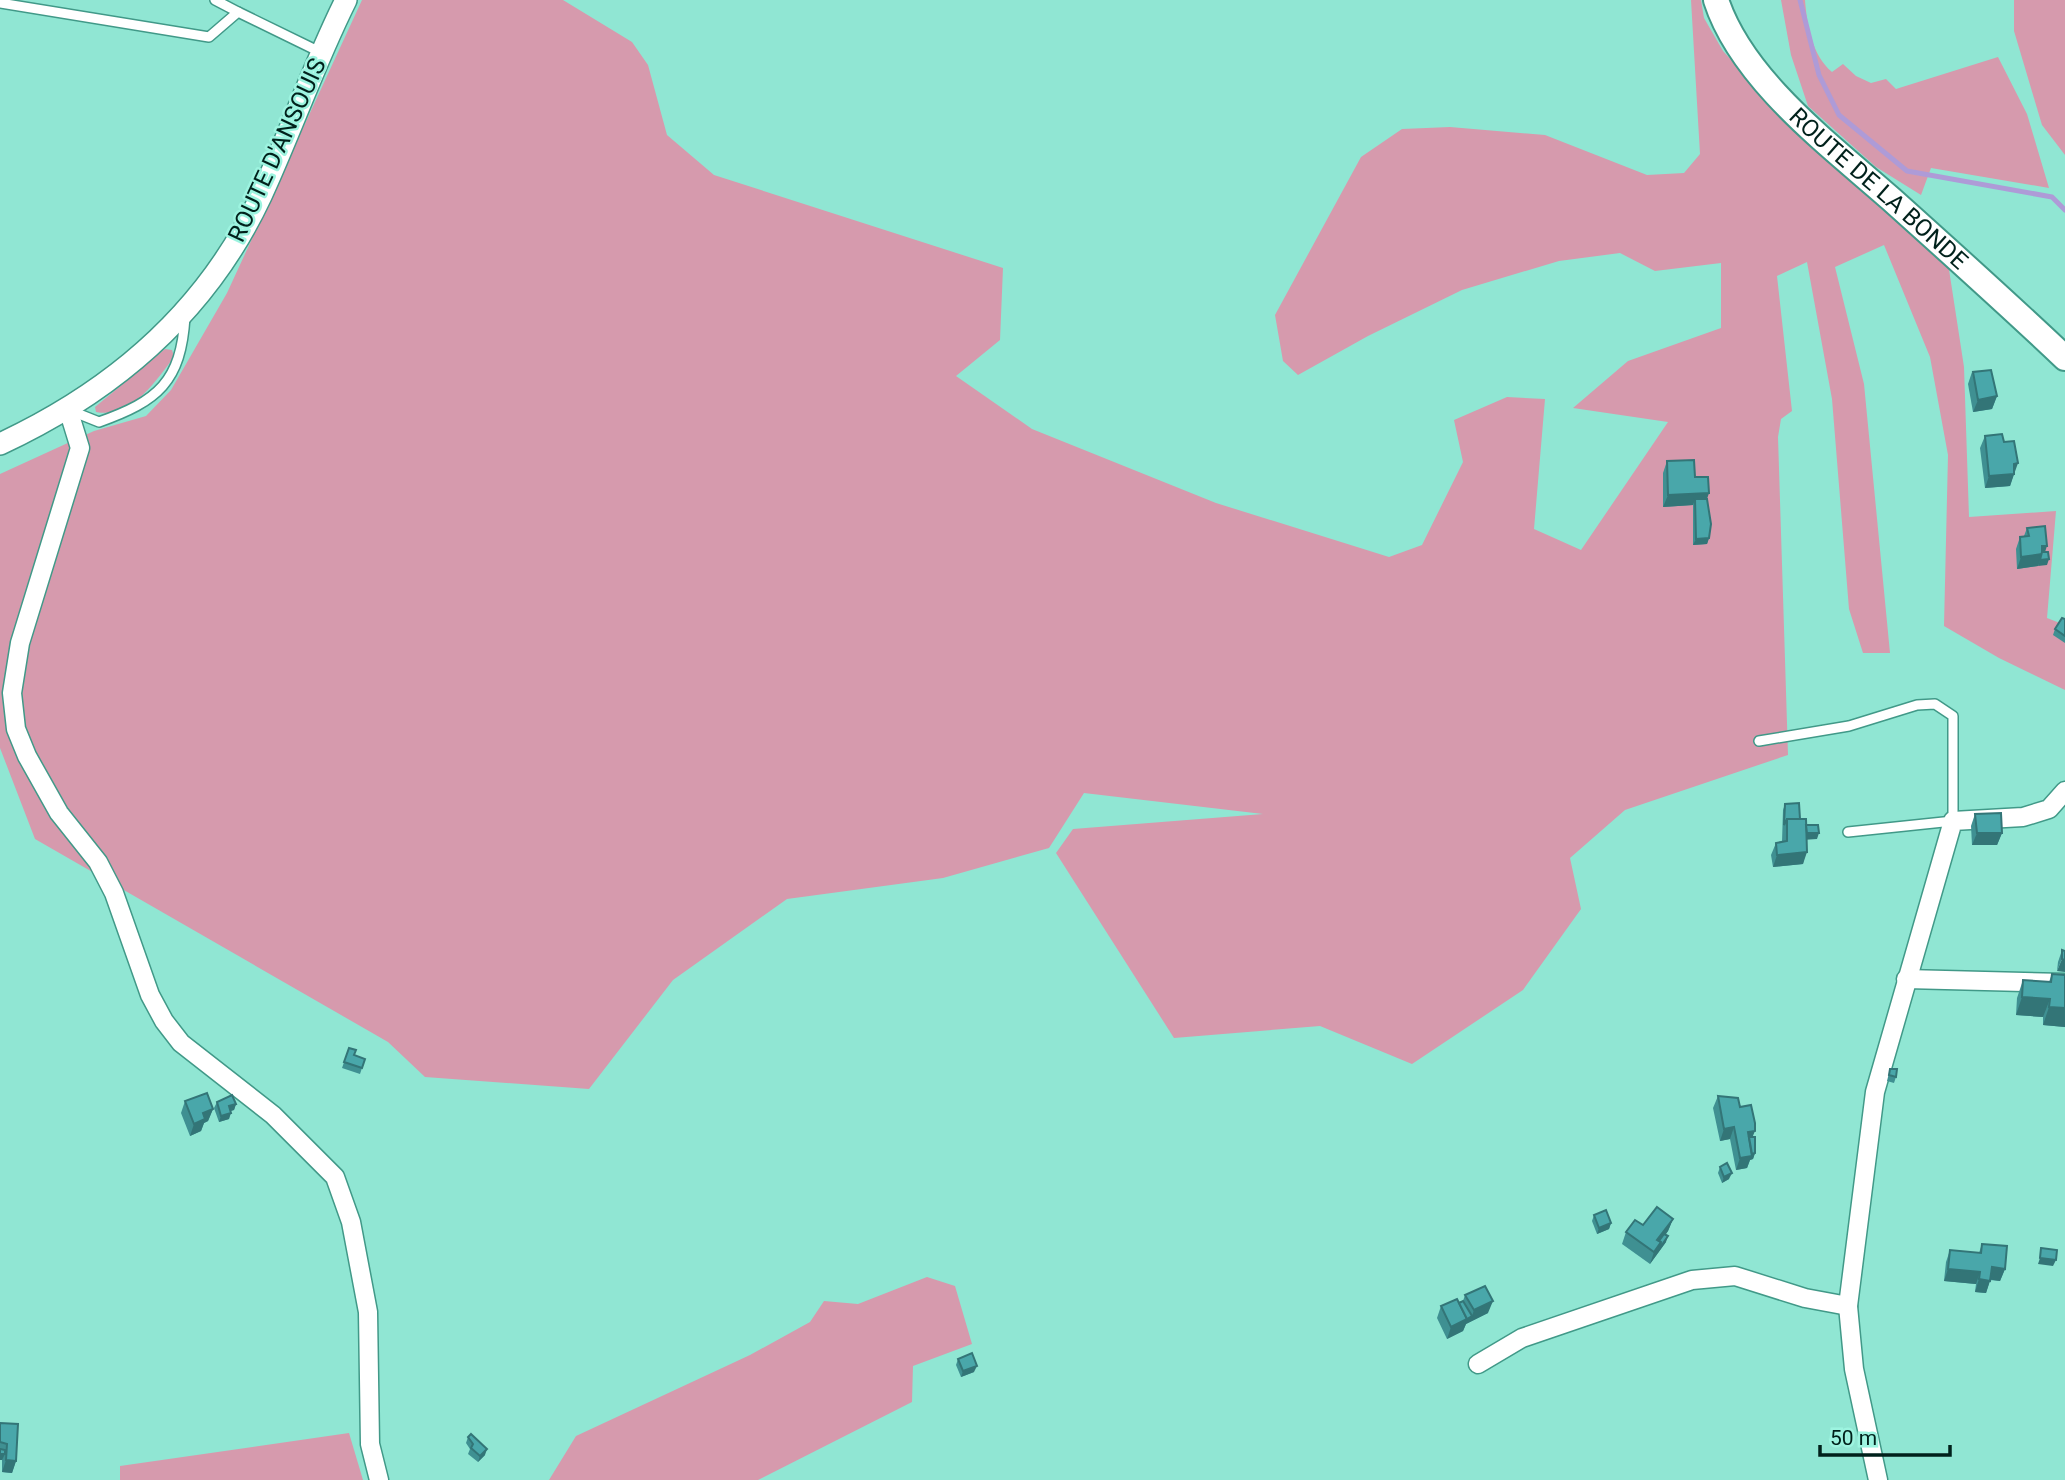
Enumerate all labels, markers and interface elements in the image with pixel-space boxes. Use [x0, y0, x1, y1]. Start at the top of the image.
street label: ROUTE D'ANSOUIS [222, 54, 332, 246]
street label: ROUTE DE LA BONDE [1784, 102, 1973, 275]
scale bar [1820, 1414, 1950, 1458]
text: 50 m [1830, 1426, 1877, 1450]

